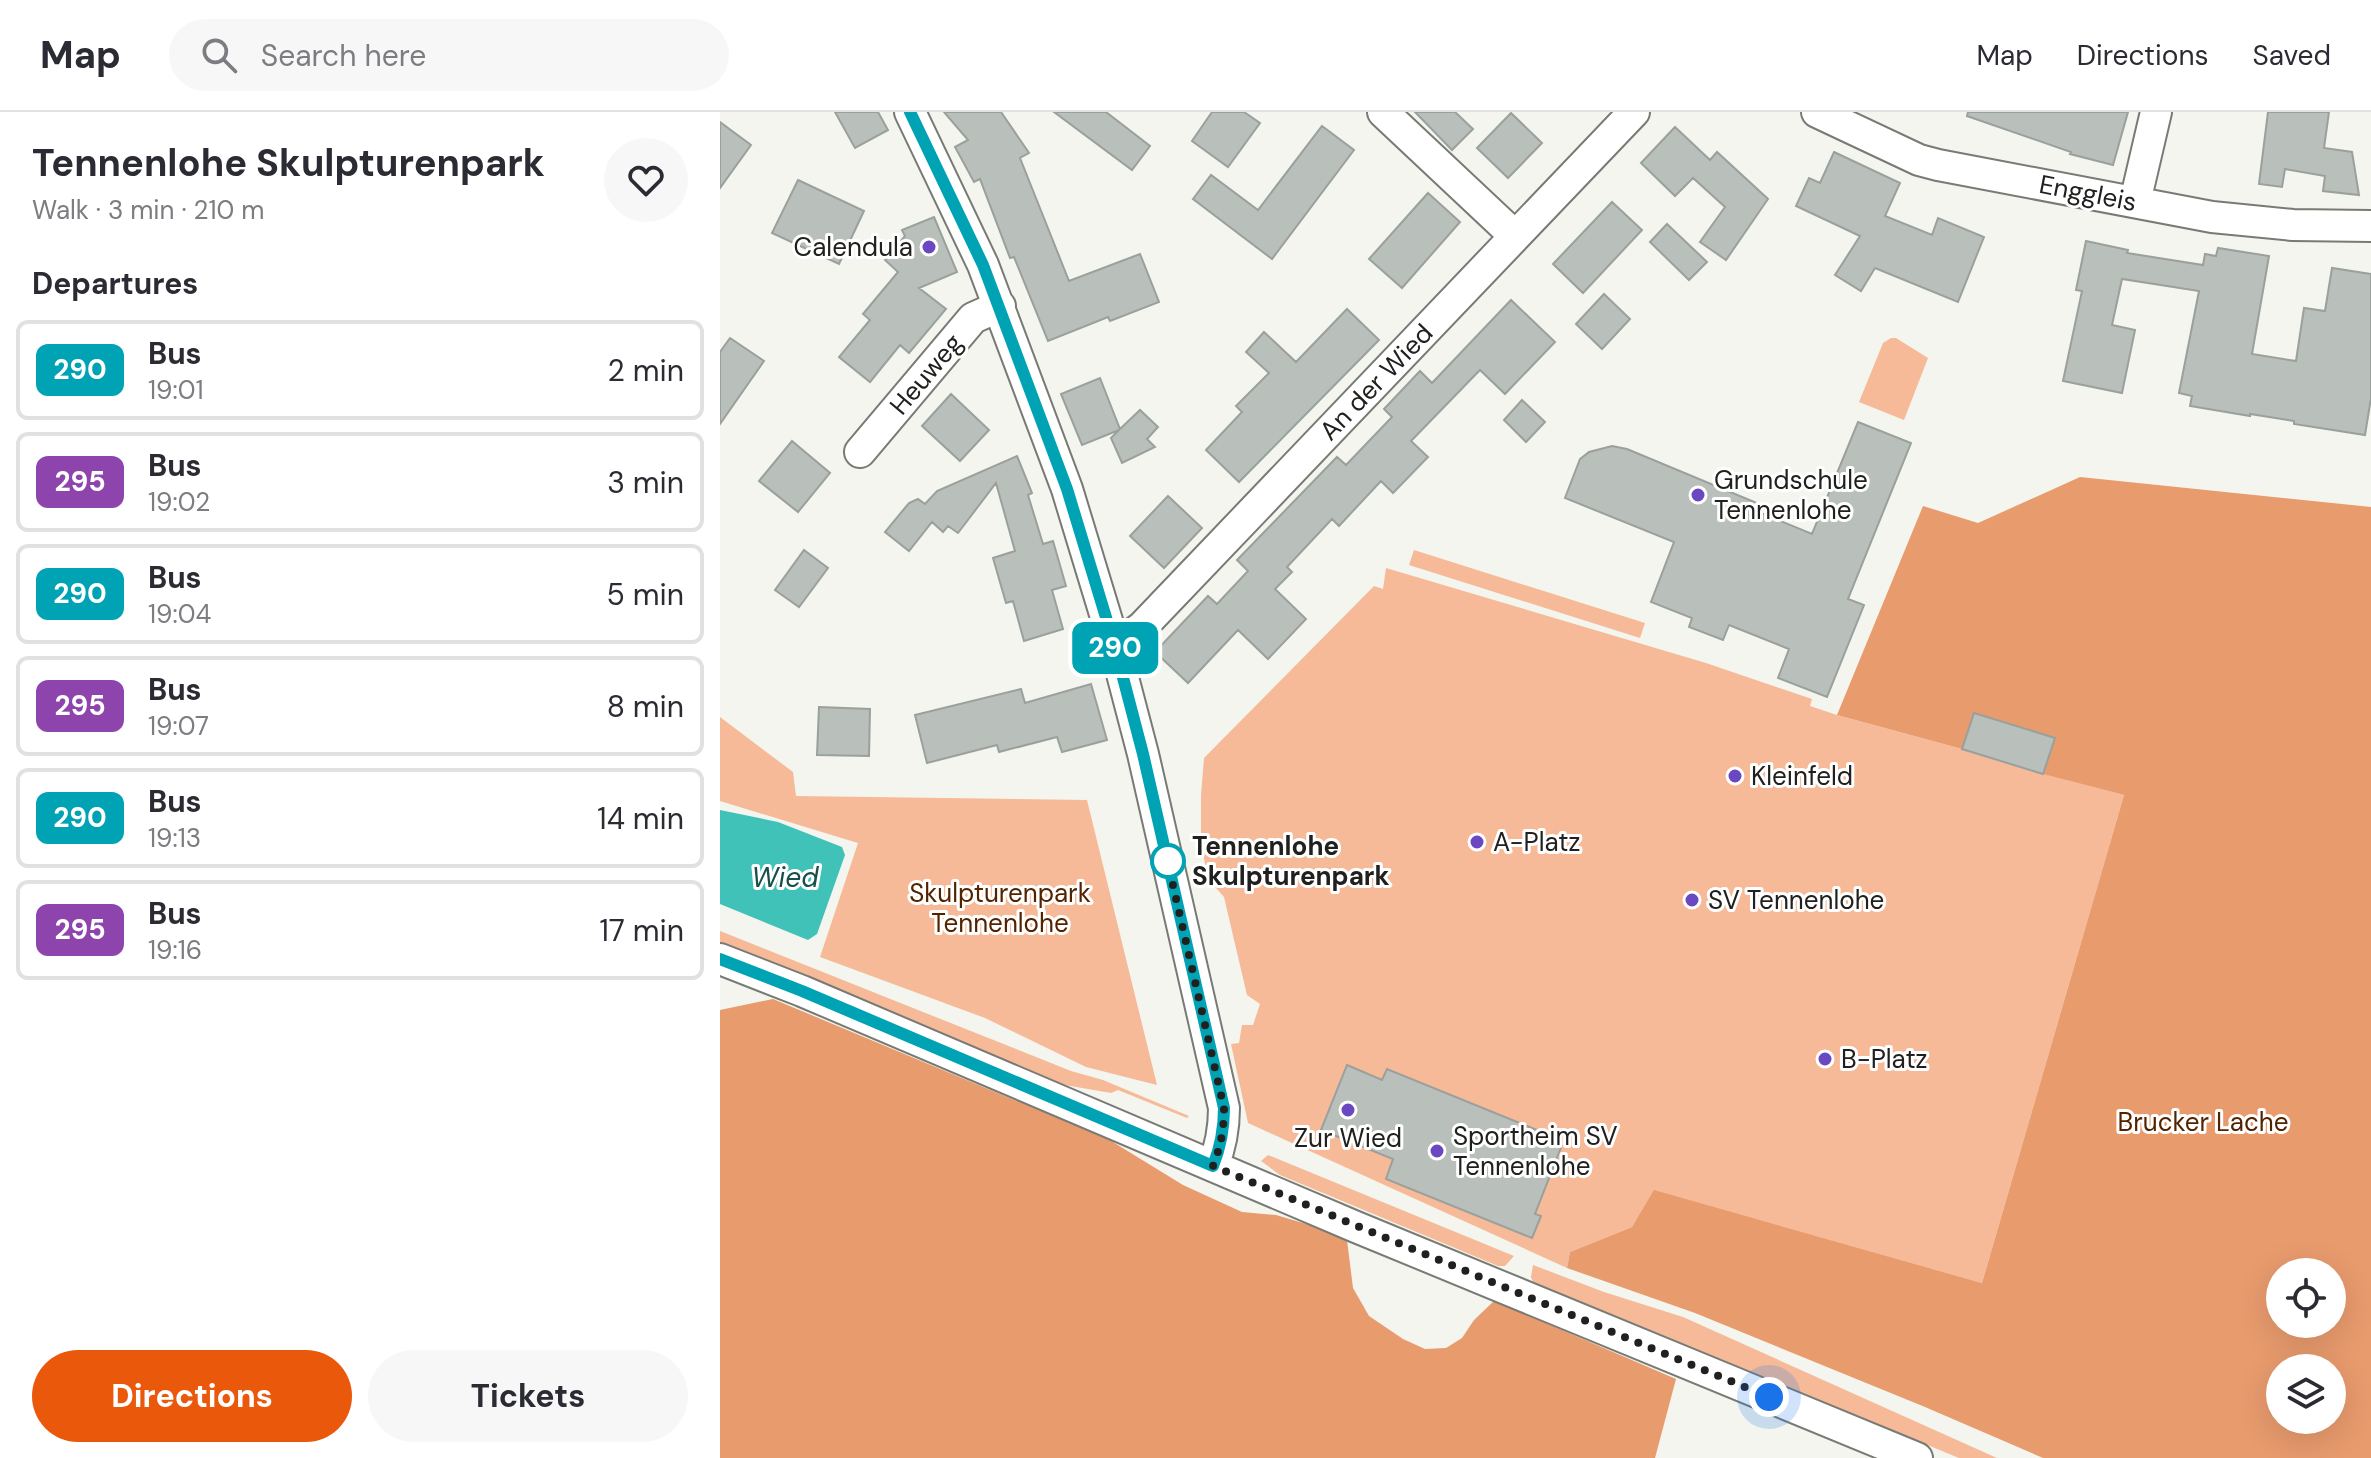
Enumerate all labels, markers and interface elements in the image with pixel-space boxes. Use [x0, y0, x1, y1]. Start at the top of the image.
search box [169, 19, 729, 91]
text: Map [40, 30, 121, 80]
icon: search [197, 33, 241, 77]
text: Search here [261, 36, 426, 75]
text: Map [1976, 37, 2033, 74]
text: Directions [2077, 37, 2209, 74]
text: Saved [2253, 37, 2331, 74]
text: Tennenlohe Skulpturenpark [32, 138, 545, 188]
button: heart [604, 138, 688, 222]
street label: Enggleis [2036, 167, 2140, 219]
text: Walk · 3 min · 210 m [32, 193, 264, 227]
place label: Calendula [794, 230, 913, 264]
marker: Calendula [920, 238, 938, 256]
text: Departures [32, 264, 198, 303]
street label: An der Wied [1312, 317, 1440, 447]
street label: Heuweg [882, 326, 970, 422]
text: Bus [148, 334, 202, 373]
text: 290 [53, 351, 107, 388]
text: 2 min [608, 351, 684, 390]
text: 19:01 [148, 373, 204, 407]
text: Bus [148, 446, 202, 485]
text: 295 [54, 463, 106, 500]
text: 3 min [607, 463, 684, 502]
place label: Grundschule Tennenlohe [1714, 463, 1868, 527]
text: 19:02 [148, 485, 210, 519]
marker: Grundschule Tennenlohe [1689, 486, 1707, 504]
text: Bus [148, 558, 202, 597]
text: 290 [53, 575, 107, 612]
text: 5 min [607, 575, 684, 614]
text: 19:04 [148, 597, 211, 631]
line badge: 290 [1069, 622, 1161, 674]
text: 290 [1088, 629, 1142, 666]
text: Bus [148, 670, 202, 709]
text: 295 [54, 687, 106, 724]
text: 8 min [607, 687, 684, 726]
text: 19:07 [148, 709, 209, 743]
place label: Kleinfeld [1751, 759, 1853, 793]
marker: Kleinfeld [1726, 767, 1744, 785]
text: Bus [148, 782, 202, 821]
text: 290 [53, 799, 107, 836]
text: 14 min [597, 799, 684, 838]
text: 19:13 [148, 821, 201, 855]
place label: A-Platz [1493, 825, 1580, 859]
place label: Tennenlohe Skulpturenpark [1192, 829, 1390, 893]
marker: A-Platz [1468, 833, 1486, 851]
marker: Tennenlohe Skulpturenpark [1151, 844, 1185, 878]
water label: Wied [751, 859, 819, 896]
park label: Skulpturenpark Tennenlohe [909, 876, 1091, 940]
place label: SV Tennenlohe [1708, 883, 1884, 917]
marker: SV Tennenlohe [1683, 891, 1701, 909]
text: Bus [148, 894, 202, 933]
text: 295 [54, 911, 106, 948]
text: 17 min [599, 911, 684, 950]
text: 19:16 [148, 933, 202, 967]
place label: B-Platz [1841, 1042, 1928, 1076]
marker: B-Platz [1816, 1050, 1834, 1068]
marker: Zur Wied [1339, 1101, 1357, 1119]
park label: Brucker Lache [2118, 1105, 2288, 1139]
place label: Sportheim SV Tennenlohe [1453, 1119, 1618, 1183]
place label: Zur Wied [1294, 1121, 1402, 1155]
marker: Sportheim SV Tennenlohe [1428, 1142, 1446, 1160]
map controls [2266, 1258, 2346, 1434]
button: locate [2266, 1258, 2346, 1338]
button: Directions [32, 1350, 352, 1442]
button: Tickets [368, 1350, 688, 1442]
button: layers [2266, 1354, 2346, 1434]
your location [1749, 1377, 1789, 1417]

